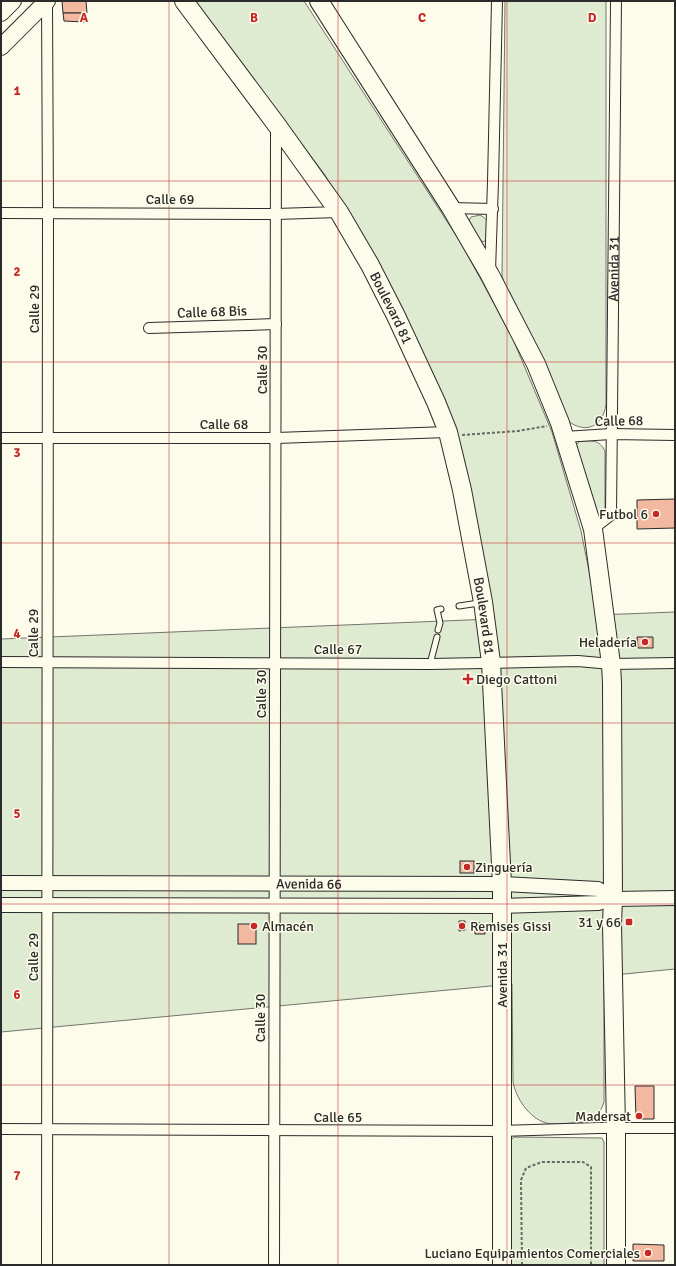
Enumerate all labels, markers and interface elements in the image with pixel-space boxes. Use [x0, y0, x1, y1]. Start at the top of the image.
text: A [80, 10, 89, 26]
text: B [250, 10, 258, 26]
text: C [418, 10, 426, 26]
text: D [588, 10, 597, 26]
text: 1 [13, 83, 21, 99]
street label: Calle 69 [146, 191, 194, 208]
street label: Avenida 31 [605, 236, 622, 302]
text: 2 [13, 264, 21, 280]
street label: Boulevard 81 [366, 269, 416, 347]
street label: Calle 29 [26, 285, 43, 333]
street label: Calle 68 Bis [177, 302, 247, 322]
street label: Calle 30 [254, 346, 271, 394]
street label: Calle 68 [595, 412, 643, 430]
street label: Calle 68 [200, 416, 248, 433]
text: 3 [13, 445, 21, 461]
place label: Futbol 6 [599, 506, 648, 523]
marker: Futbol 6 [651, 509, 661, 519]
street label: Boulevard 81 [470, 575, 498, 656]
street label: Calle 29 [25, 609, 42, 657]
text: 4 [13, 626, 21, 642]
place label: Heladería [579, 634, 637, 651]
marker: Heladería [640, 637, 650, 647]
street label: Calle 67 [314, 641, 362, 658]
street label: Calle 30 [253, 670, 270, 718]
place label: Diego Cattoni [476, 671, 557, 688]
marker: Diego Cattoni [463, 674, 473, 684]
text: 5 [13, 806, 21, 822]
place label: Zinguería [475, 859, 533, 876]
marker: Zinguería [462, 862, 472, 872]
street label: Avenida 66 [276, 875, 342, 892]
place label: 31 y 66 [578, 914, 621, 931]
marker: 31 y 66 [624, 917, 634, 927]
place label: Almacén [262, 918, 314, 935]
place label: Remises Gissi [470, 918, 551, 935]
marker: Almacén [249, 921, 259, 931]
marker: Remises Gissi [457, 921, 467, 931]
street label: Calle 29 [25, 933, 42, 981]
street label: Avenida 31 [494, 942, 511, 1008]
text: 6 [13, 987, 21, 1003]
street label: Calle 30 [252, 994, 269, 1042]
place label: Madersat [575, 1108, 631, 1125]
street label: Calle 65 [314, 1109, 362, 1126]
marker: Madersat [634, 1111, 644, 1121]
text: 7 [13, 1168, 21, 1184]
place label: Luciano Equipamientos Comerciales [424, 1245, 640, 1262]
marker: Luciano Equipamientos Comerciales [643, 1248, 653, 1258]

